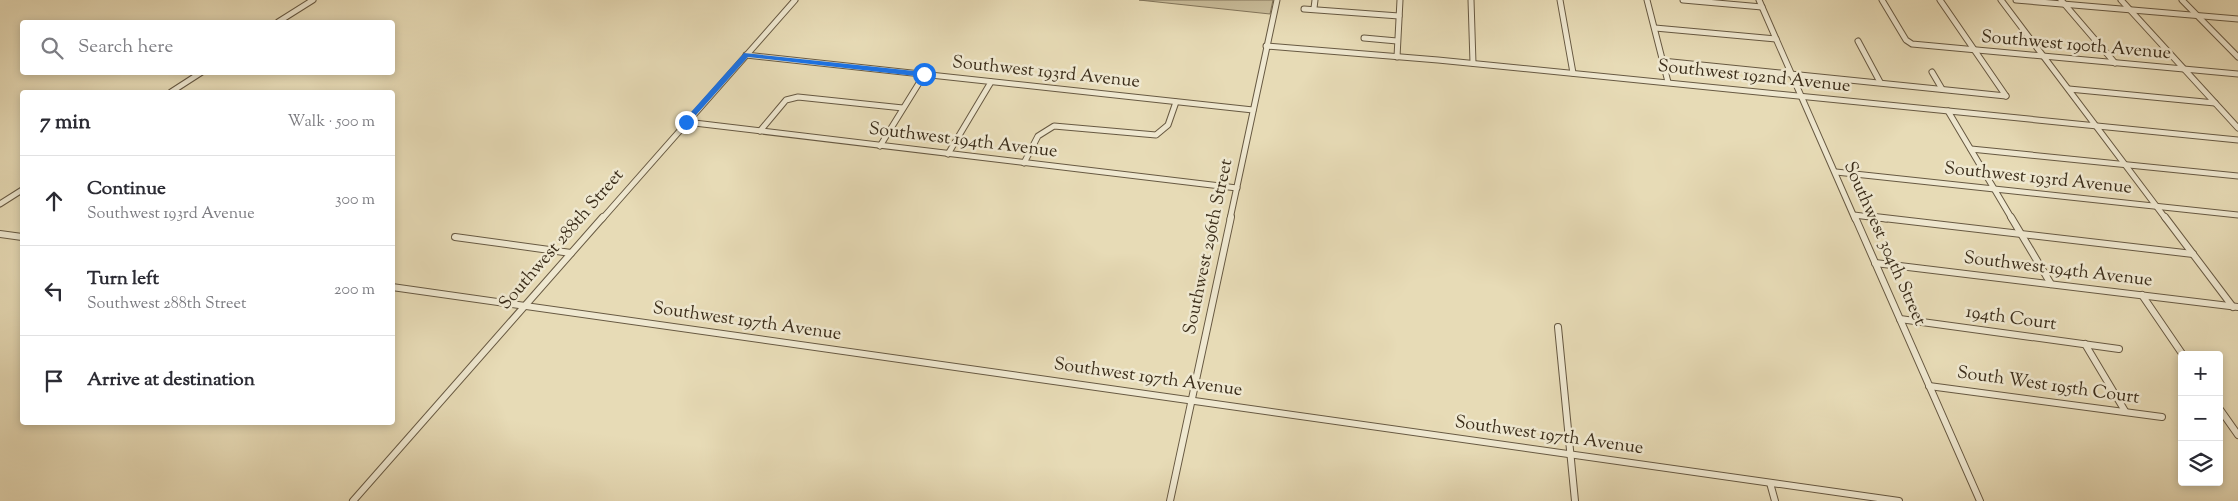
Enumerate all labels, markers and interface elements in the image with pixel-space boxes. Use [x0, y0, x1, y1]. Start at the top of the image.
search box [20, 20, 395, 75]
street label: Southwest 190th Avenue [1980, 25, 2172, 67]
icon: search [38, 34, 66, 62]
text: Search here [78, 34, 173, 61]
street label: Southwest 193rd Avenue [951, 50, 1141, 96]
street label: Southwest 192nd Avenue [1656, 54, 1852, 100]
route start [913, 63, 936, 86]
text: 7 min [40, 108, 91, 138]
text: Walk · 500 m [288, 111, 375, 134]
route end [675, 111, 698, 134]
street label: Southwest 194th Avenue [867, 117, 1059, 165]
street label: Southwest 193rd Avenue [1943, 156, 2133, 202]
street label: Southwest 296th Street [1178, 157, 1240, 337]
street label: Southwest 304th Street [1836, 158, 1932, 330]
street label: Southwest 288th Street [493, 164, 631, 316]
text: Continue [87, 176, 166, 203]
icon: ahead [40, 187, 68, 215]
text: 300 m [335, 189, 375, 212]
text: Southwest 193rd Avenue [87, 203, 255, 226]
street label: Southwest 194th Avenue [1962, 246, 2154, 294]
text: Turn left [87, 266, 159, 293]
icon: left [40, 277, 68, 305]
text: 200 m [334, 279, 375, 302]
text: Southwest 288th Street [87, 293, 246, 316]
street label: Southwest 197th Avenue [651, 296, 843, 348]
street label: 194th Court [1964, 300, 2058, 338]
map controls [2178, 351, 2223, 486]
button: + [2178, 351, 2223, 396]
street label: Southwest 197th Avenue [1052, 352, 1244, 404]
street label: South West 195th Court [1955, 360, 2141, 412]
icon: arrive [40, 367, 68, 395]
text: Arrive at destination [87, 367, 255, 394]
button: − [2178, 396, 2223, 441]
street label: Southwest 197th Avenue [1453, 410, 1645, 462]
button: layers [2178, 441, 2223, 486]

